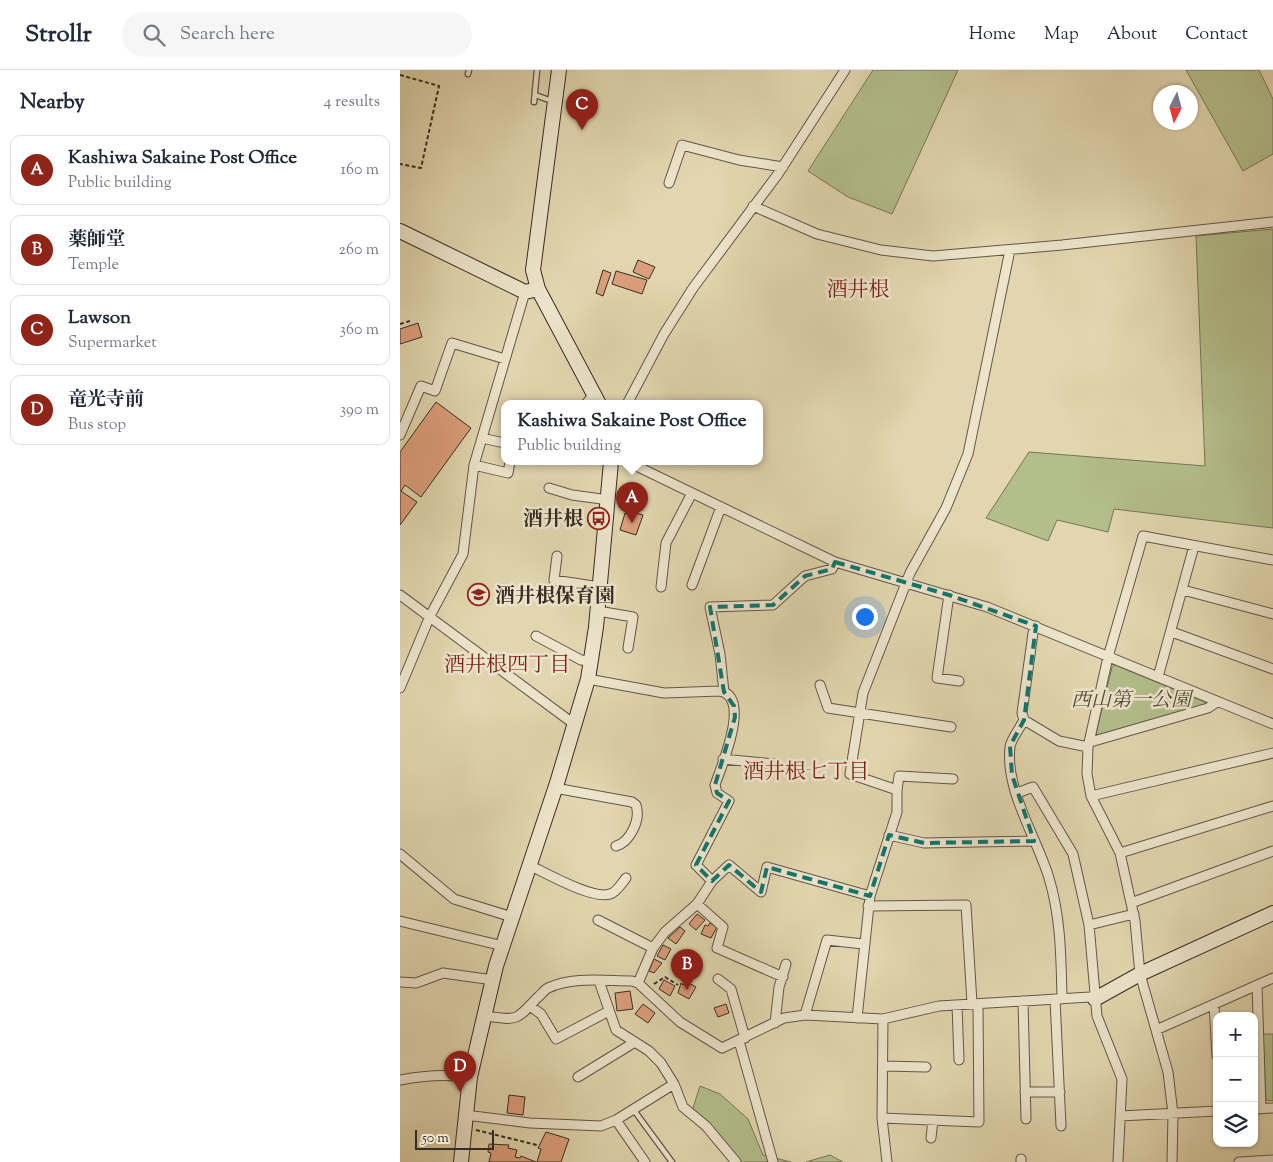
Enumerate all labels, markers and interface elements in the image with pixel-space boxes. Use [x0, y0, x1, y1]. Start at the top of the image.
search box [122, 12, 472, 57]
text: Strollr [25, 18, 92, 52]
icon: search [140, 21, 168, 49]
text: Search here [180, 21, 275, 48]
text: Home [969, 22, 1016, 48]
text: Map [1044, 22, 1079, 48]
text: About [1107, 22, 1157, 48]
text: Contact [1185, 22, 1248, 48]
north arrow [1153, 85, 1198, 130]
text: Nearby [20, 88, 85, 118]
pin: C [566, 89, 598, 130]
text: 4 results [324, 91, 380, 114]
text: Kashiwa Sakaine Post Office [68, 145, 297, 172]
text: A [31, 159, 44, 182]
text: 160 m [341, 159, 379, 182]
text: Public building [68, 172, 172, 195]
text: 薬師堂 [68, 227, 125, 254]
text: B [32, 239, 42, 262]
text: 260 m [338, 239, 379, 262]
text: Temple [68, 254, 119, 277]
district label: 酒井根 [827, 276, 890, 306]
text: Lawson [68, 305, 131, 332]
text: C [31, 319, 43, 342]
text: 360 m [340, 319, 379, 342]
text: Supermarket [68, 332, 157, 355]
text: 竜光寺前 [68, 387, 144, 414]
text: D [31, 399, 43, 422]
text: 390 m [340, 399, 379, 422]
popup [501, 400, 763, 465]
text: Kashiwa Sakaine Post Office [517, 408, 747, 435]
text: Bus stop [68, 414, 126, 437]
text: Public building [517, 435, 621, 458]
pin: A [616, 482, 648, 523]
place label: 酒井根 [523, 506, 583, 535]
bus stop icon: 酒井根 [587, 506, 611, 530]
school or university icon: 酒井根保育園 [467, 583, 491, 607]
place label: 酒井根保育園 [495, 583, 615, 612]
your location [852, 604, 878, 630]
district label: 酒井根四丁目 [444, 651, 570, 681]
park label: 西山第一公園 [1071, 687, 1194, 716]
district label: 酒井根七丁目 [743, 758, 869, 788]
pin: B [671, 949, 703, 990]
map controls [1213, 1012, 1258, 1147]
button: + [1213, 1012, 1258, 1057]
pin: D [444, 1051, 476, 1092]
button: − [1213, 1057, 1258, 1102]
button: layers [1213, 1102, 1258, 1147]
scale bar [415, 1127, 494, 1150]
text: 50 m [422, 1129, 449, 1149]

